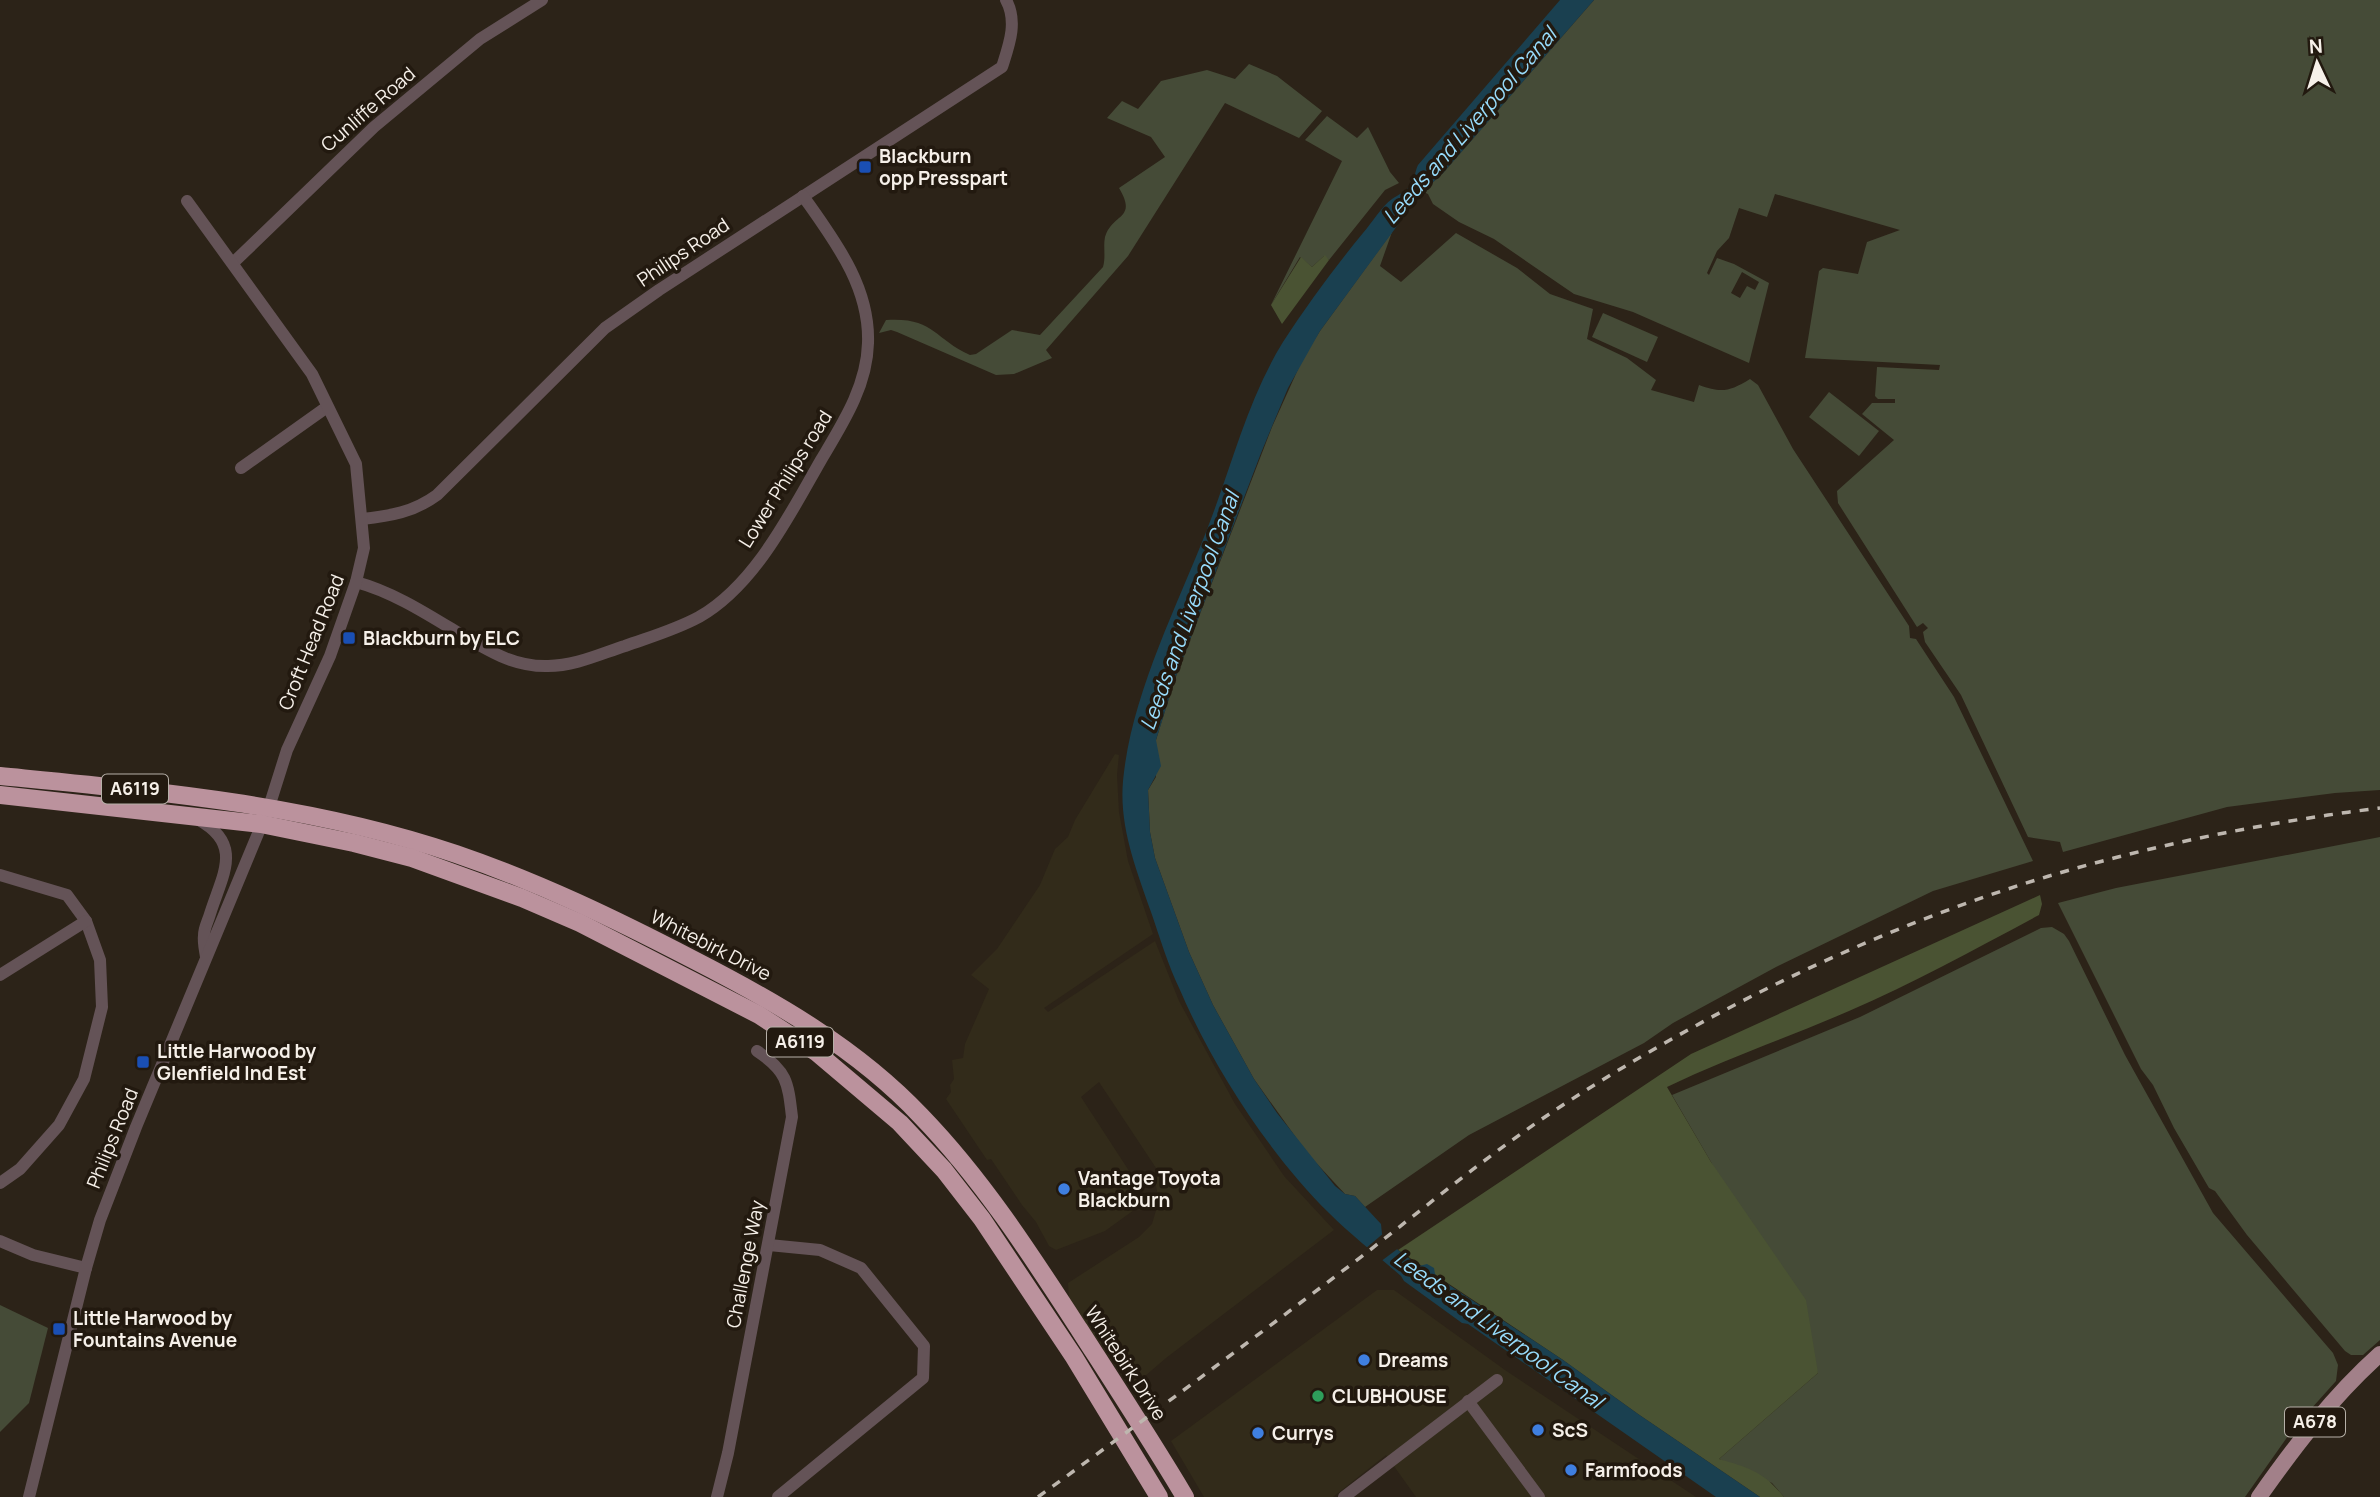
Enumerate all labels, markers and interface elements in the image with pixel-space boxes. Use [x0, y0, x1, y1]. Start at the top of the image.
water label: Leeds and Liverpool Canal [1376, 19, 1564, 229]
north arrow [2282, 28, 2352, 98]
text: N [2308, 33, 2324, 59]
street label: Cunliffe Road [315, 61, 421, 157]
place label: Blackburn opp Presspart [879, 143, 1008, 191]
marker: Blackburn opp Presspart [857, 159, 873, 175]
street label: Philips Road [632, 212, 734, 292]
street label: Lower Philips road [732, 405, 838, 553]
water label: Leeds and Liverpool Canal [1133, 485, 1246, 734]
street label: Croft Head Road [272, 570, 350, 714]
place label: Blackburn by ELC [363, 625, 520, 651]
marker: Blackburn by ELC [341, 630, 357, 646]
road number: A6119 [102, 774, 168, 804]
street label: Whitebirk Drive [646, 903, 776, 987]
road number: A6119 [767, 1028, 833, 1056]
place label: Little Harwood by Glenfield Ind Est [157, 1038, 316, 1086]
marker: Little Harwood by Glenfield Ind Est [135, 1054, 151, 1070]
street label: Philips Road [80, 1084, 144, 1192]
place label: Vantage Toyota Blackburn [1078, 1165, 1221, 1213]
marker: Vantage Toyota Blackburn [1056, 1181, 1072, 1197]
street label: Challenge Way [720, 1198, 770, 1330]
water label: Leeds and Liverpool Canal [1389, 1244, 1611, 1416]
street label: Whitebirk Drive [1079, 1301, 1173, 1425]
place label: Little Harwood by Fountains Avenue [73, 1305, 237, 1353]
marker: Little Harwood by Fountains Avenue [51, 1321, 67, 1337]
place label: Dreams [1378, 1347, 1448, 1373]
marker: Dreams [1356, 1352, 1372, 1368]
place label: CLUBHOUSE [1332, 1383, 1447, 1409]
marker: CLUBHOUSE [1310, 1388, 1326, 1404]
road number: A678 [2285, 1408, 2345, 1436]
place label: ScS [1552, 1417, 1588, 1443]
place label: Currys [1272, 1420, 1334, 1446]
marker: ScS [1530, 1422, 1546, 1438]
marker: Currys [1250, 1425, 1266, 1441]
place label: Farmfoods [1585, 1457, 1682, 1483]
marker: Farmfoods [1563, 1462, 1579, 1478]

